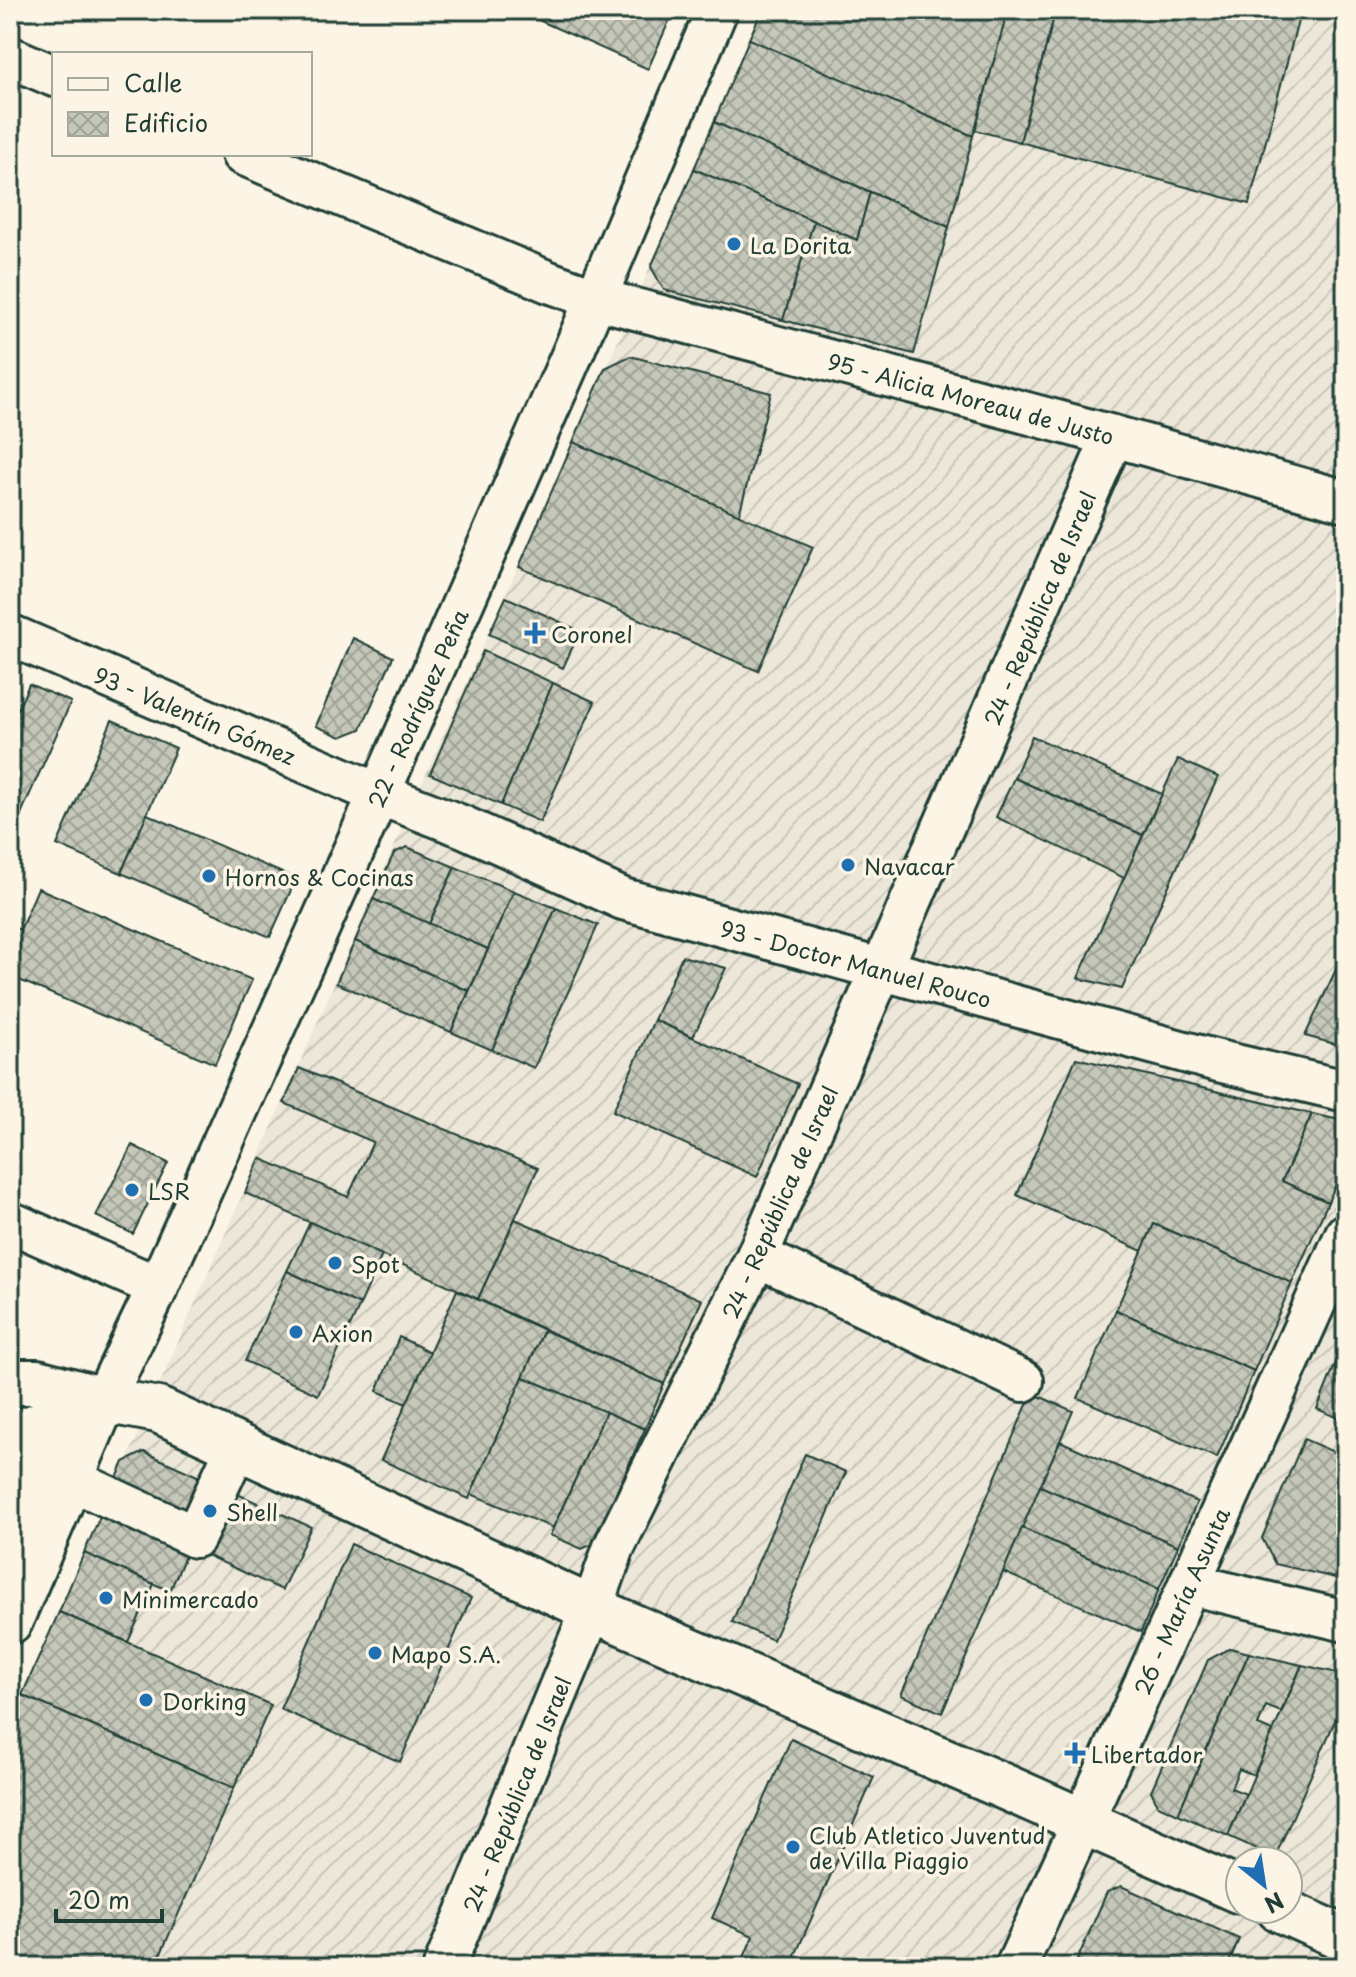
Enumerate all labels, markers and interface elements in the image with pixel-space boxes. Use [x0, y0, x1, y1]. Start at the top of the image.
legend [52, 52, 312, 156]
text: Calle [124, 64, 182, 100]
text: Edificio [124, 104, 208, 140]
place label: La Dorita [750, 228, 852, 261]
marker: La Dorita [725, 235, 743, 253]
street label: 95 - Alicia Moreau de Justo [824, 344, 1118, 452]
street label: 24 - República de Israel [975, 486, 1103, 730]
street label: 22 - Rodríguez Peña [358, 603, 476, 813]
place label: Coronel [551, 617, 633, 650]
marker: Coronel [526, 624, 544, 642]
street label: 93 - Valentín Gómez [89, 658, 301, 772]
place label: Navacar [864, 849, 955, 882]
marker: Navacar [839, 856, 857, 874]
place label: Hornos & Cocinas [225, 860, 414, 893]
marker: Hornos & Cocinas [200, 867, 218, 885]
street label: 93 - Doctor Manuel Rouco [717, 911, 995, 1015]
street label: 24 - República de Israel [713, 1080, 845, 1324]
place label: LSR [148, 1174, 190, 1207]
marker: LSR [123, 1181, 141, 1199]
place label: Spot [351, 1247, 400, 1280]
marker: Spot [326, 1254, 344, 1272]
place label: Axion [312, 1316, 373, 1349]
marker: Axion [287, 1323, 305, 1341]
place label: Shell [226, 1495, 278, 1528]
marker: Shell [201, 1502, 219, 1520]
street label: 26 - María Asunta [1125, 1502, 1237, 1700]
place label: Minimercado [122, 1582, 259, 1615]
marker: Minimercado [97, 1589, 115, 1607]
place label: Mapo S.A. [391, 1637, 501, 1670]
marker: Mapo S.A. [366, 1644, 384, 1662]
street label: 24 - República de Israel [454, 1671, 578, 1917]
place label: Dorking [162, 1684, 247, 1717]
marker: Dorking [137, 1691, 155, 1709]
place label: Libertador [1091, 1737, 1202, 1770]
marker: Libertador [1066, 1744, 1084, 1762]
place label: Club Atletico Juventud de Villa Piaggio [809, 1818, 1045, 1876]
marker: Club Atletico Juventud de Villa Piaggio [784, 1838, 802, 1856]
north arrow [1224, 1845, 1304, 1925]
scale bar [56, 1873, 162, 1923]
text: 20 m [68, 1881, 130, 1917]
text: N [1259, 1885, 1291, 1922]

